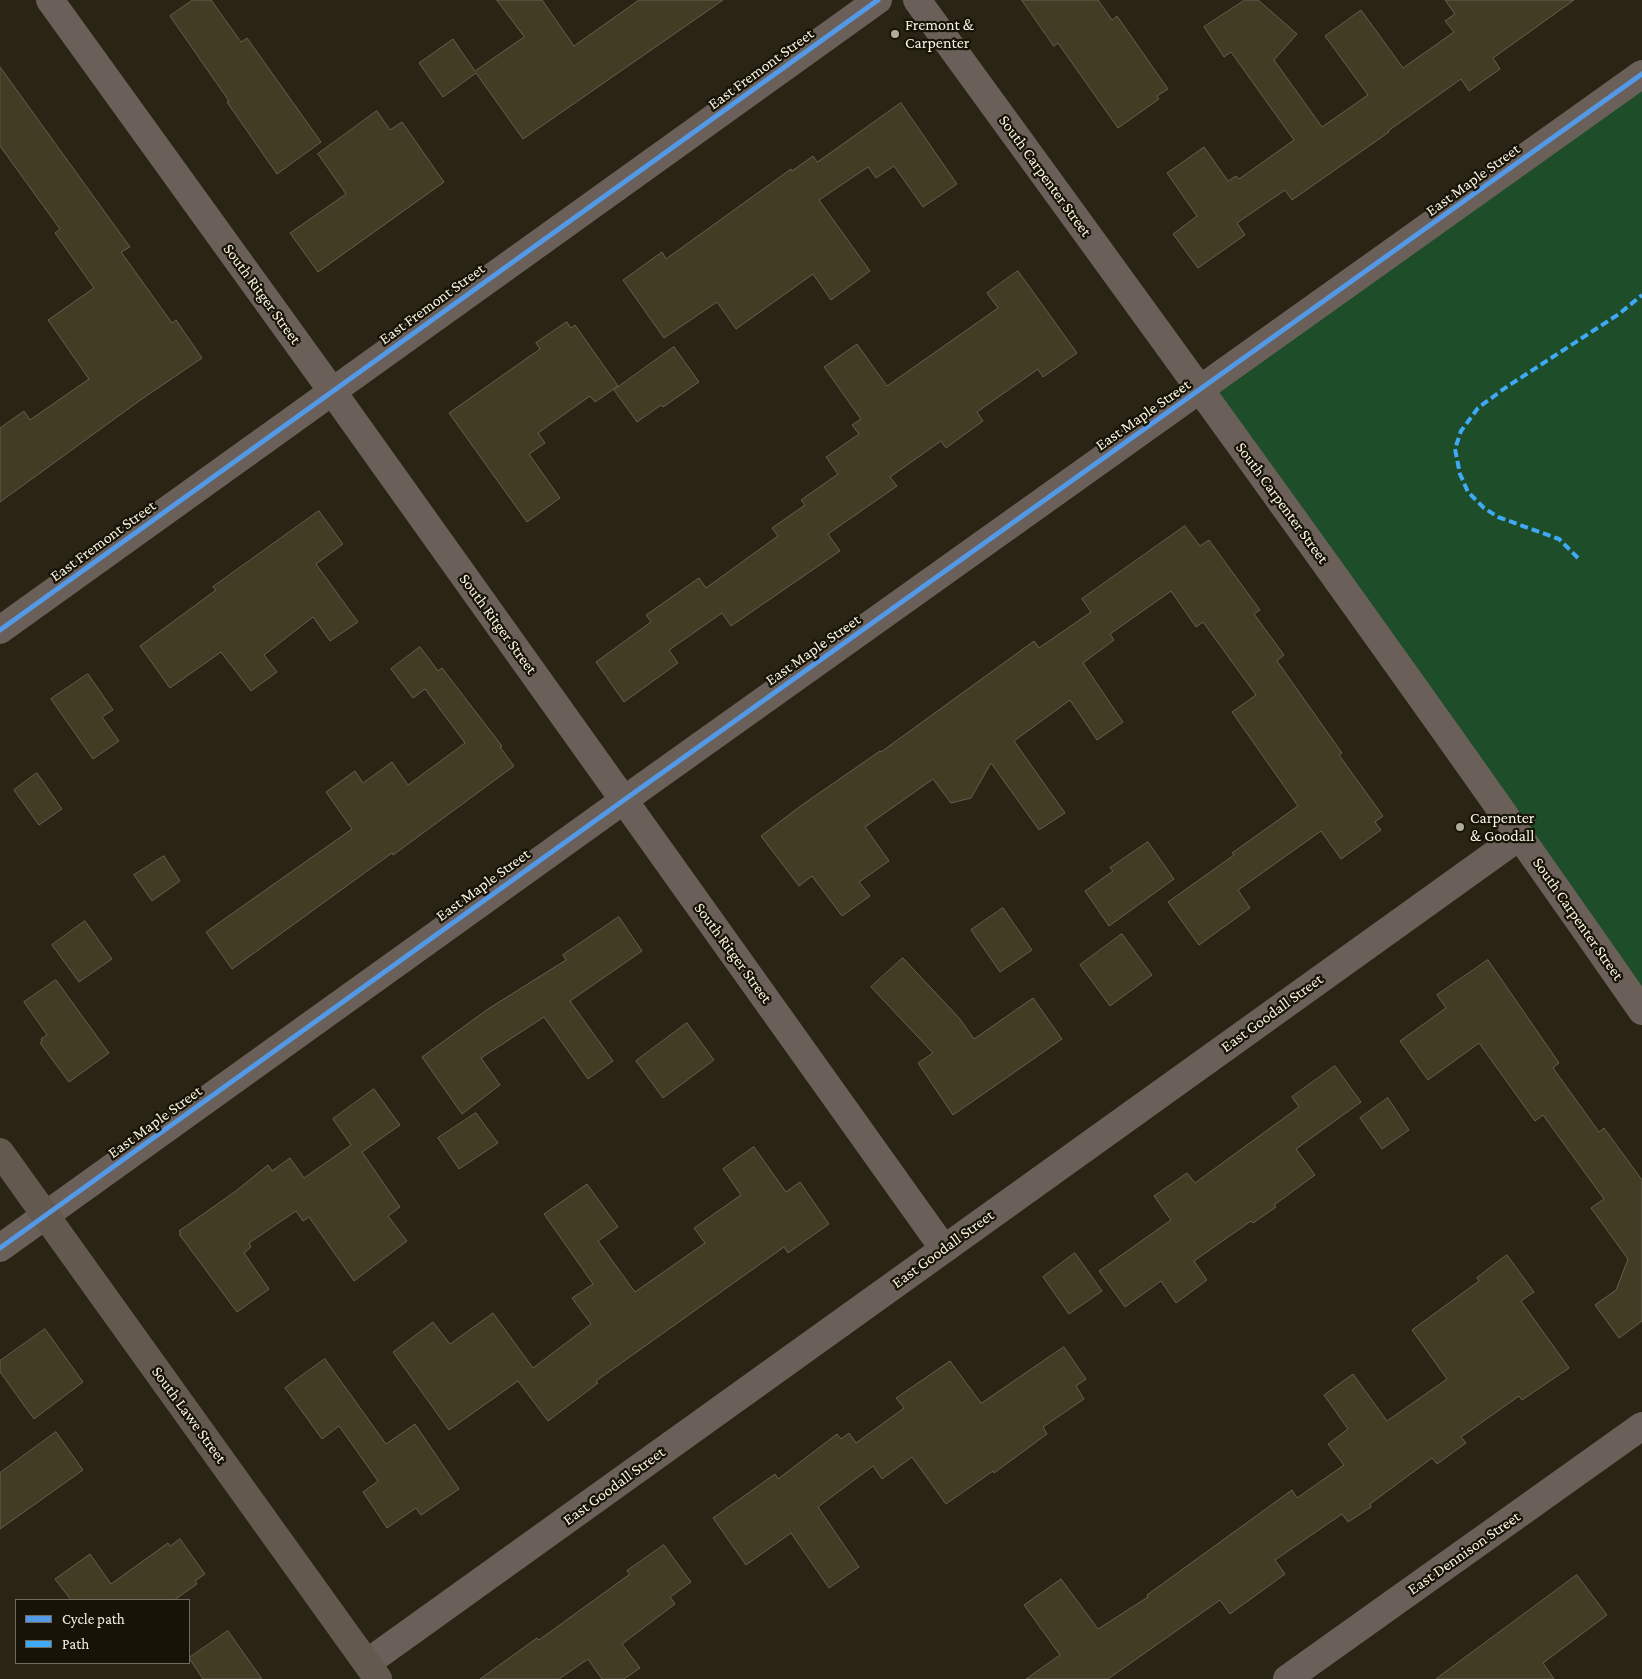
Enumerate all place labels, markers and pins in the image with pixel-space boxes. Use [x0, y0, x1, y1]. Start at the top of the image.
place label: Fremont & Carpenter [905, 15, 974, 53]
marker: Fremont & Carpenter [889, 28, 901, 40]
place label: Carpenter & Goodall [1470, 808, 1534, 846]
marker: Carpenter & Goodall [1454, 821, 1466, 833]

